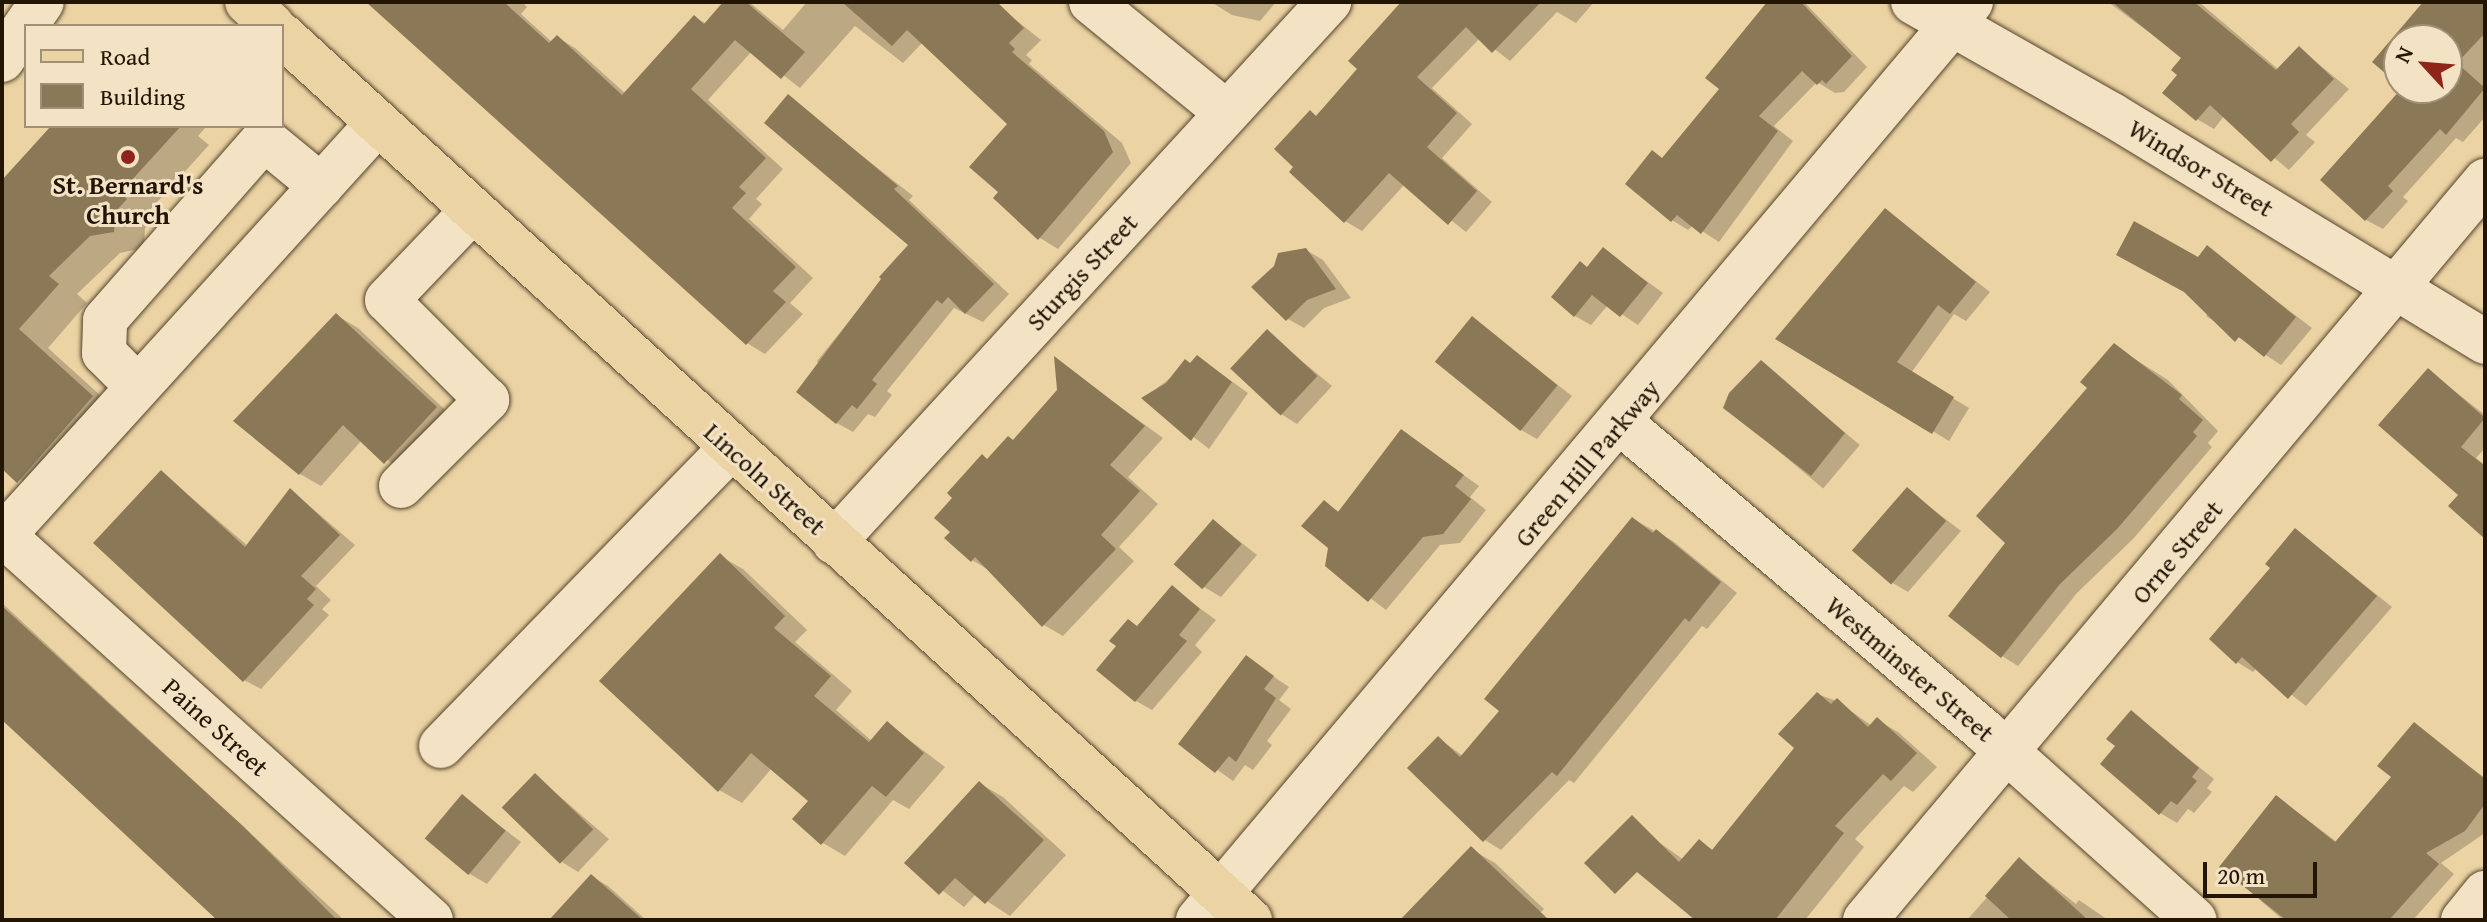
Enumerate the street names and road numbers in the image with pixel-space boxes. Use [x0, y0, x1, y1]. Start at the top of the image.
street label: Windsor Street [2123, 112, 2279, 224]
street label: Sturgis Street [1020, 207, 1144, 337]
street label: Green Hill Parkway [1508, 373, 1666, 553]
street label: Lincoln Street [698, 416, 832, 542]
street label: Orne Street [2125, 494, 2229, 610]
street label: Westminster Street [1820, 590, 2000, 748]
street label: Paine Street [157, 671, 275, 783]

